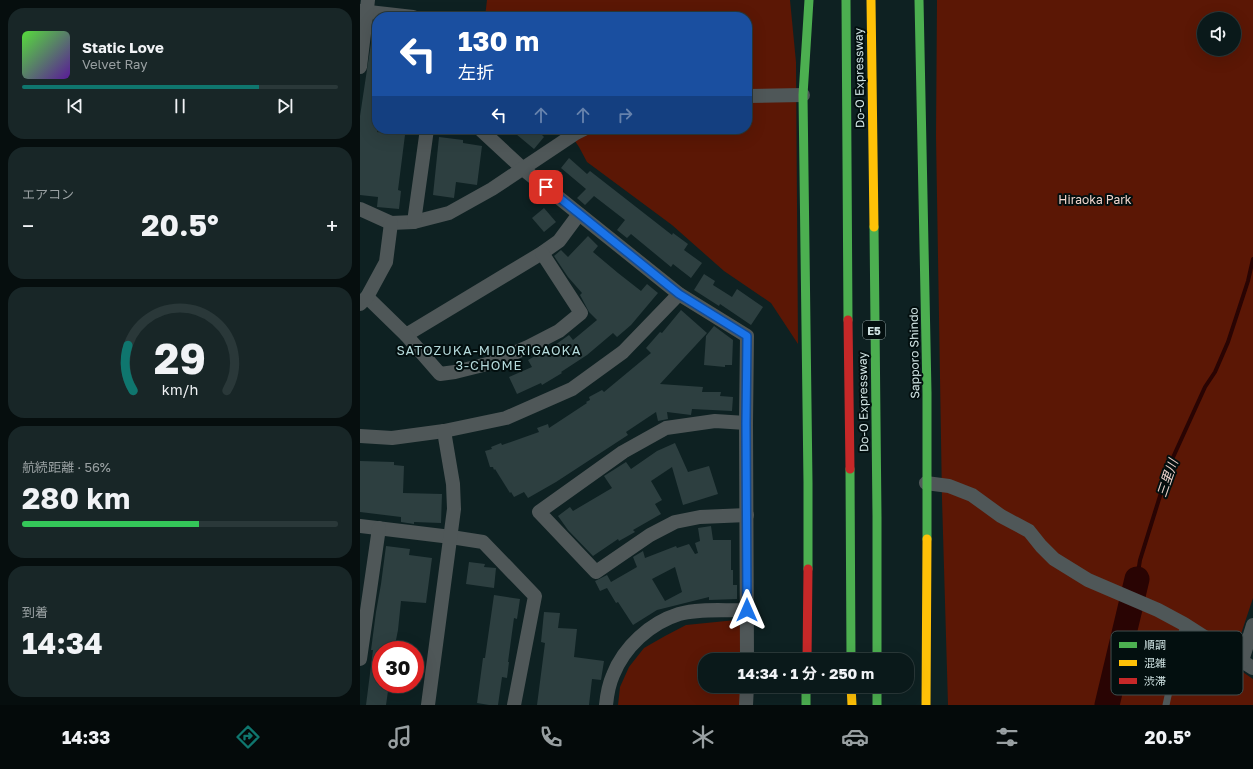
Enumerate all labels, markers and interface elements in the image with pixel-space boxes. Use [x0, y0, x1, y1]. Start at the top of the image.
map controls [1197, 12, 1241, 56]
button: sound [1197, 12, 1241, 56]
text: 130 m [458, 24, 539, 57]
street label: Do-O Expressway [851, 27, 867, 128]
icon: left [392, 28, 444, 80]
text: Static Love [82, 38, 164, 56]
text: Velvet Ray [82, 56, 147, 72]
text: 左折 [458, 61, 494, 83]
icon: previous [64, 95, 86, 117]
icon: pause [169, 95, 191, 117]
icon: next [274, 95, 296, 117]
icon: left [488, 104, 510, 126]
icon: ahead [530, 104, 552, 126]
icon: ahead [572, 104, 594, 126]
icon: right [614, 104, 636, 126]
pin [529, 170, 563, 204]
icon: arrive [535, 176, 557, 198]
text: エアコン [22, 186, 74, 202]
park label: Hiraoka Park [1058, 192, 1132, 207]
text: 20.5° [141, 207, 219, 243]
text: − [22, 212, 34, 239]
text: + [326, 212, 338, 239]
street label: Sapporo Shindo [906, 307, 922, 399]
road number: E5 [863, 321, 885, 339]
text: 29 [154, 332, 206, 382]
district label: SATOZUKA-MIDORIGAOKA 3-CHOME [396, 342, 582, 373]
street label: Do-O Expressway [855, 351, 871, 452]
text: km/h [162, 380, 198, 397]
water label: 三里川 [1153, 455, 1182, 499]
text: 航続距離 · 56% [22, 459, 111, 475]
text: 280 km [22, 480, 130, 516]
position arrow [726, 589, 768, 631]
text: 到着 [22, 604, 48, 620]
text: 14:34 [22, 625, 103, 661]
legend [1111, 631, 1243, 695]
text: 順調 [1144, 638, 1166, 651]
speed limit sign: 30 [372, 641, 424, 693]
text: 混雑 [1144, 656, 1166, 669]
text: 14:34 · 1 分 · 250 m [738, 664, 874, 682]
text: 渋滞 [1144, 674, 1166, 687]
icon: directions [234, 723, 262, 751]
icon: music [386, 723, 414, 751]
icon: phone [537, 723, 565, 751]
icon: climate [689, 723, 717, 751]
icon: car [841, 723, 869, 751]
icon: filters [993, 723, 1021, 751]
text: 14:33 [62, 726, 110, 748]
text: 20.5° [1145, 726, 1191, 748]

